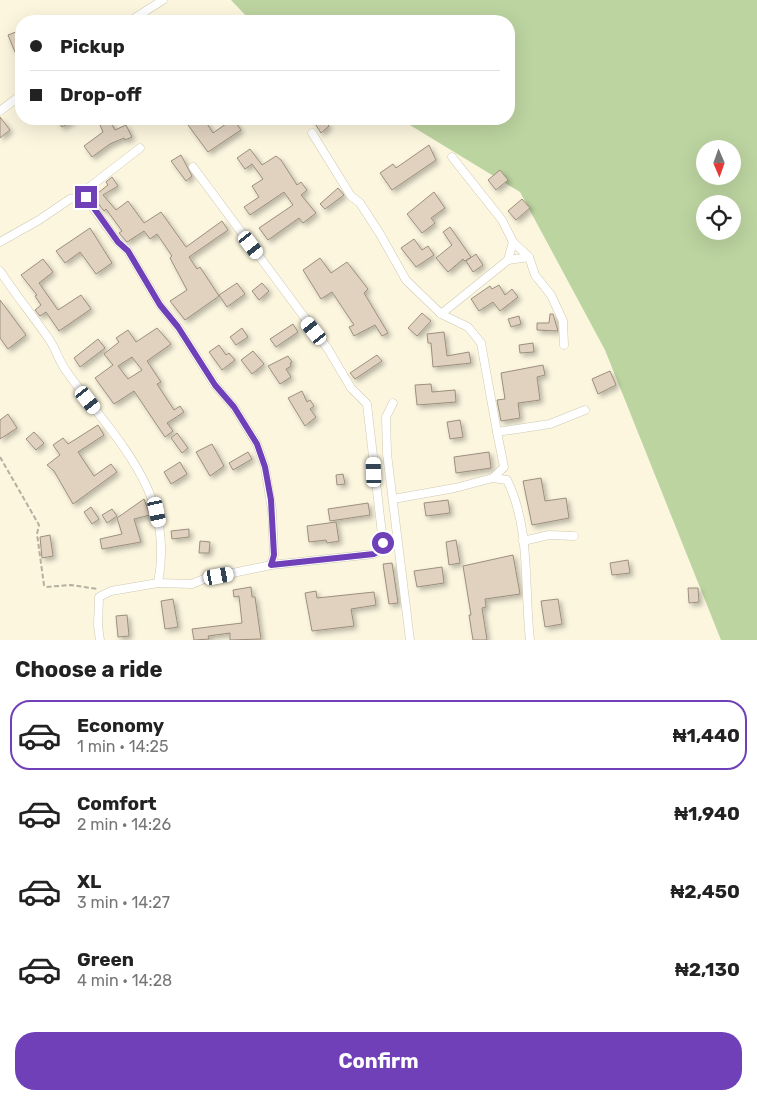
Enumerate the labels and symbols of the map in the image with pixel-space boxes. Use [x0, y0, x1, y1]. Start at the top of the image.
north arrow [696, 140, 741, 185]
route end [75, 186, 97, 208]
car [235, 229, 266, 261]
car [298, 315, 329, 347]
car [72, 384, 103, 416]
car [365, 457, 382, 487]
car [146, 496, 167, 528]
route start [372, 532, 394, 554]
car [202, 566, 235, 586]

